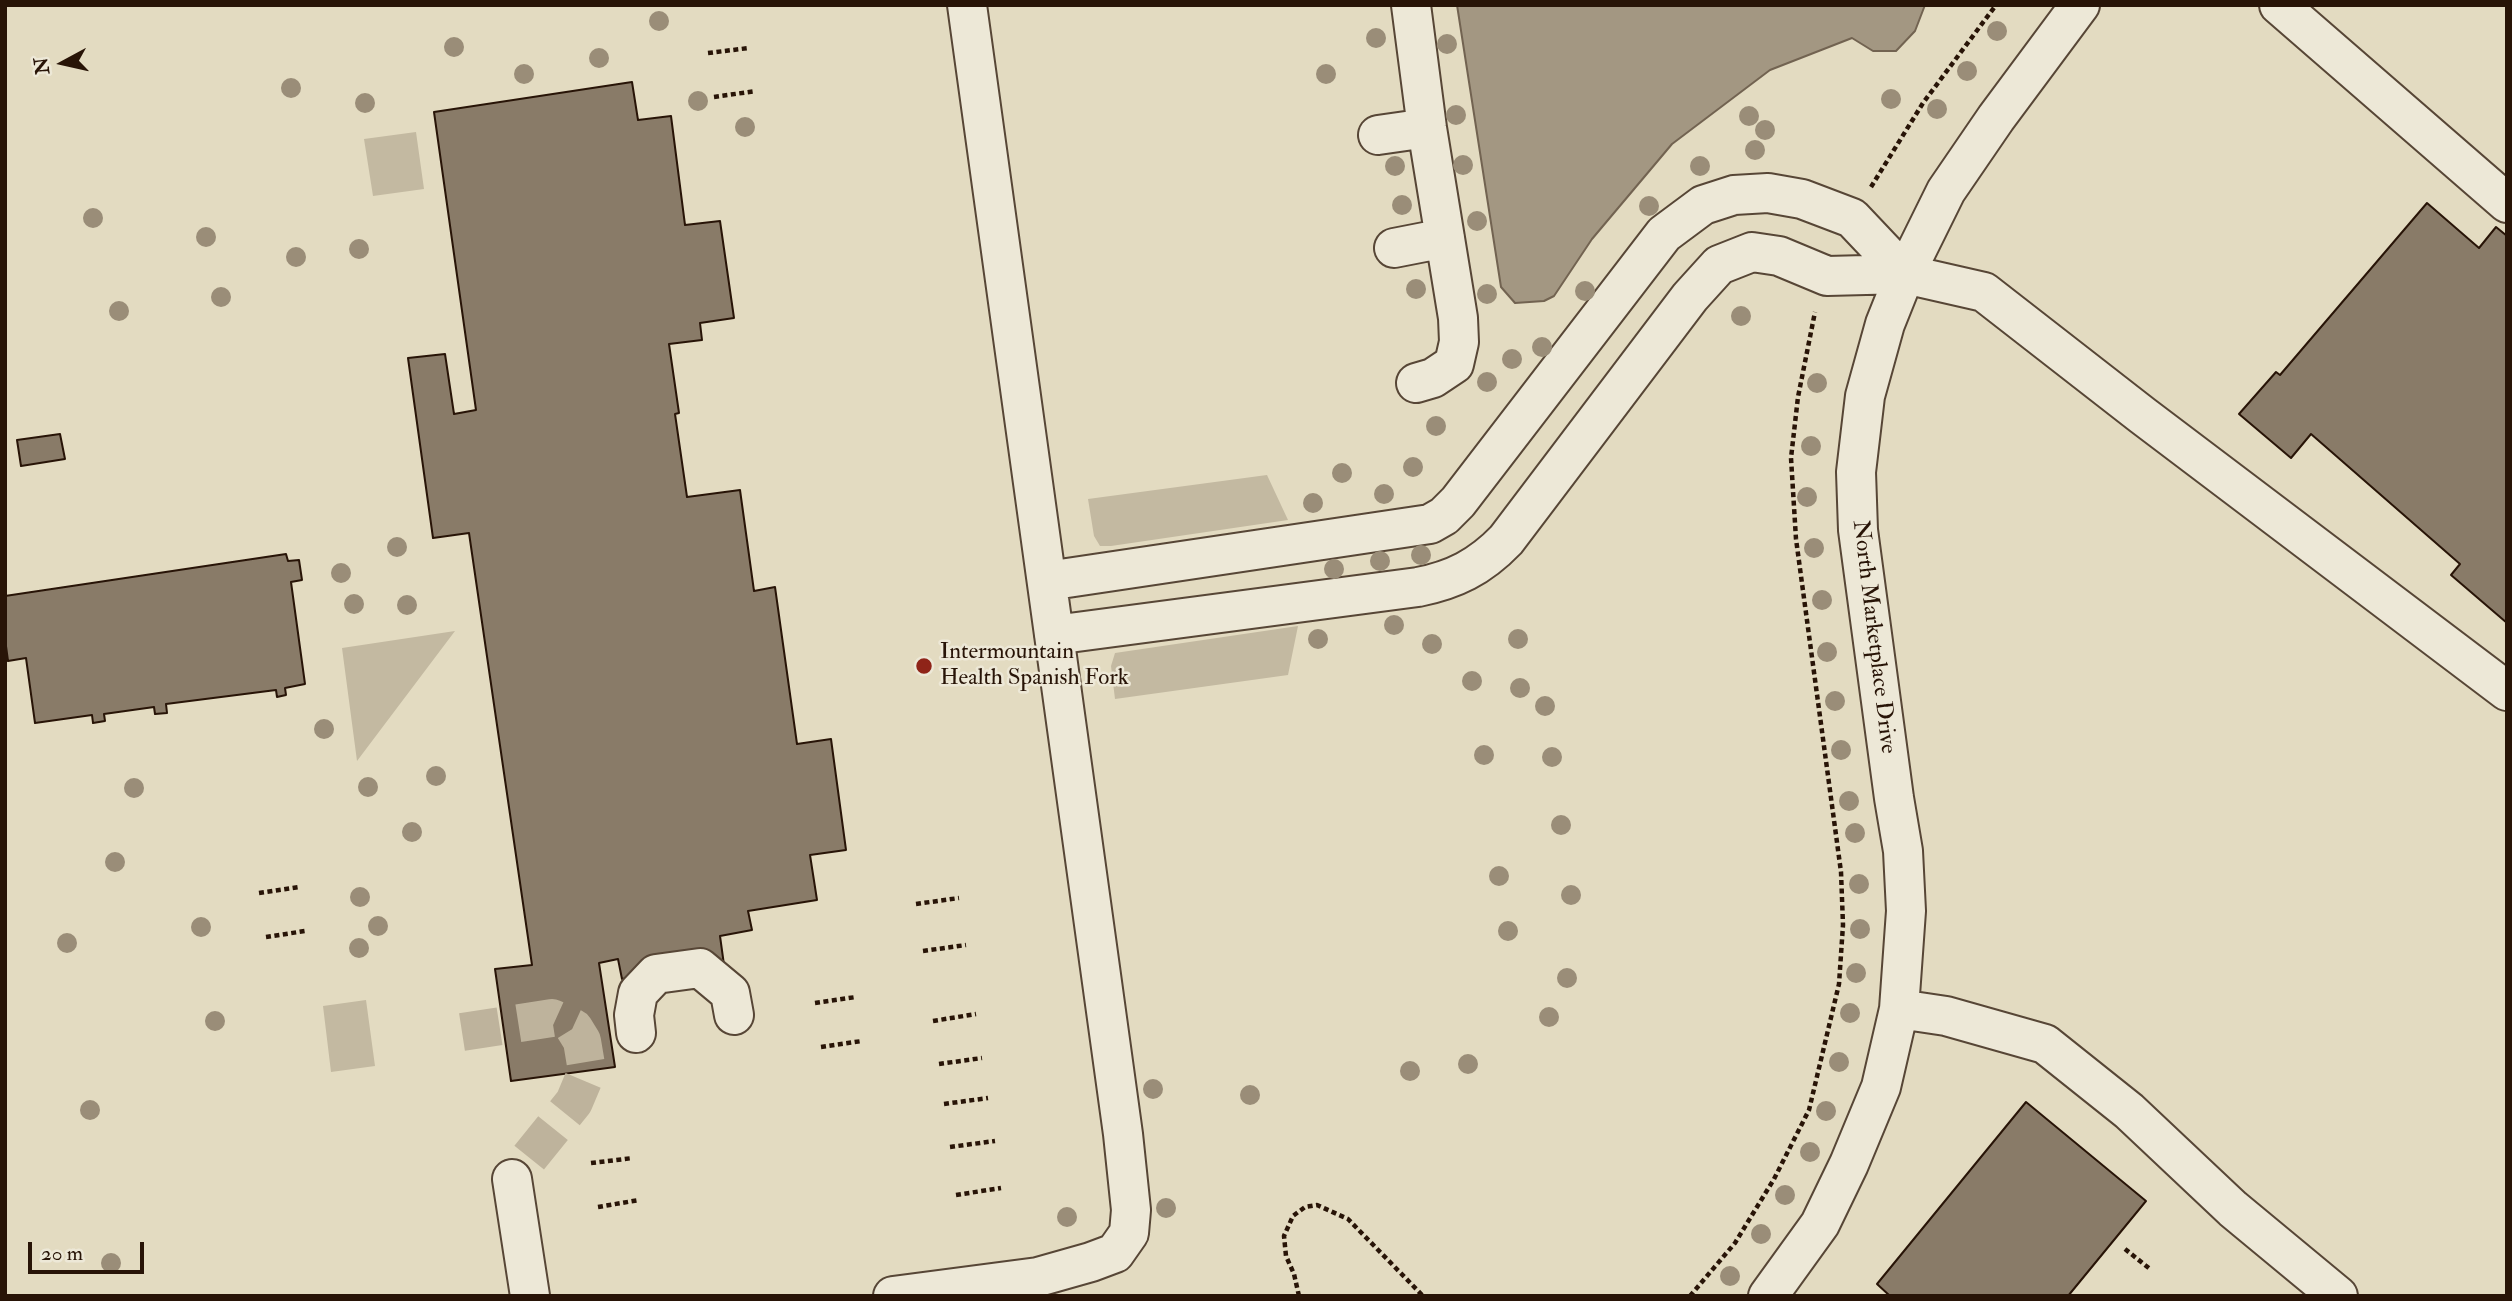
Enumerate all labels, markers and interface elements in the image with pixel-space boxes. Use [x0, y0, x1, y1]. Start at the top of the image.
north arrow [28, 28, 98, 98]
text: N [29, 56, 55, 76]
street label: North Marketplace Drive [1845, 519, 1901, 755]
place label: Intermountain Health Spanish Fork [940, 639, 1129, 693]
marker: Intermountain Health Spanish Fork [914, 656, 934, 676]
scale bar [32, 1228, 147, 1272]
text: 20 m [41, 1240, 83, 1267]

